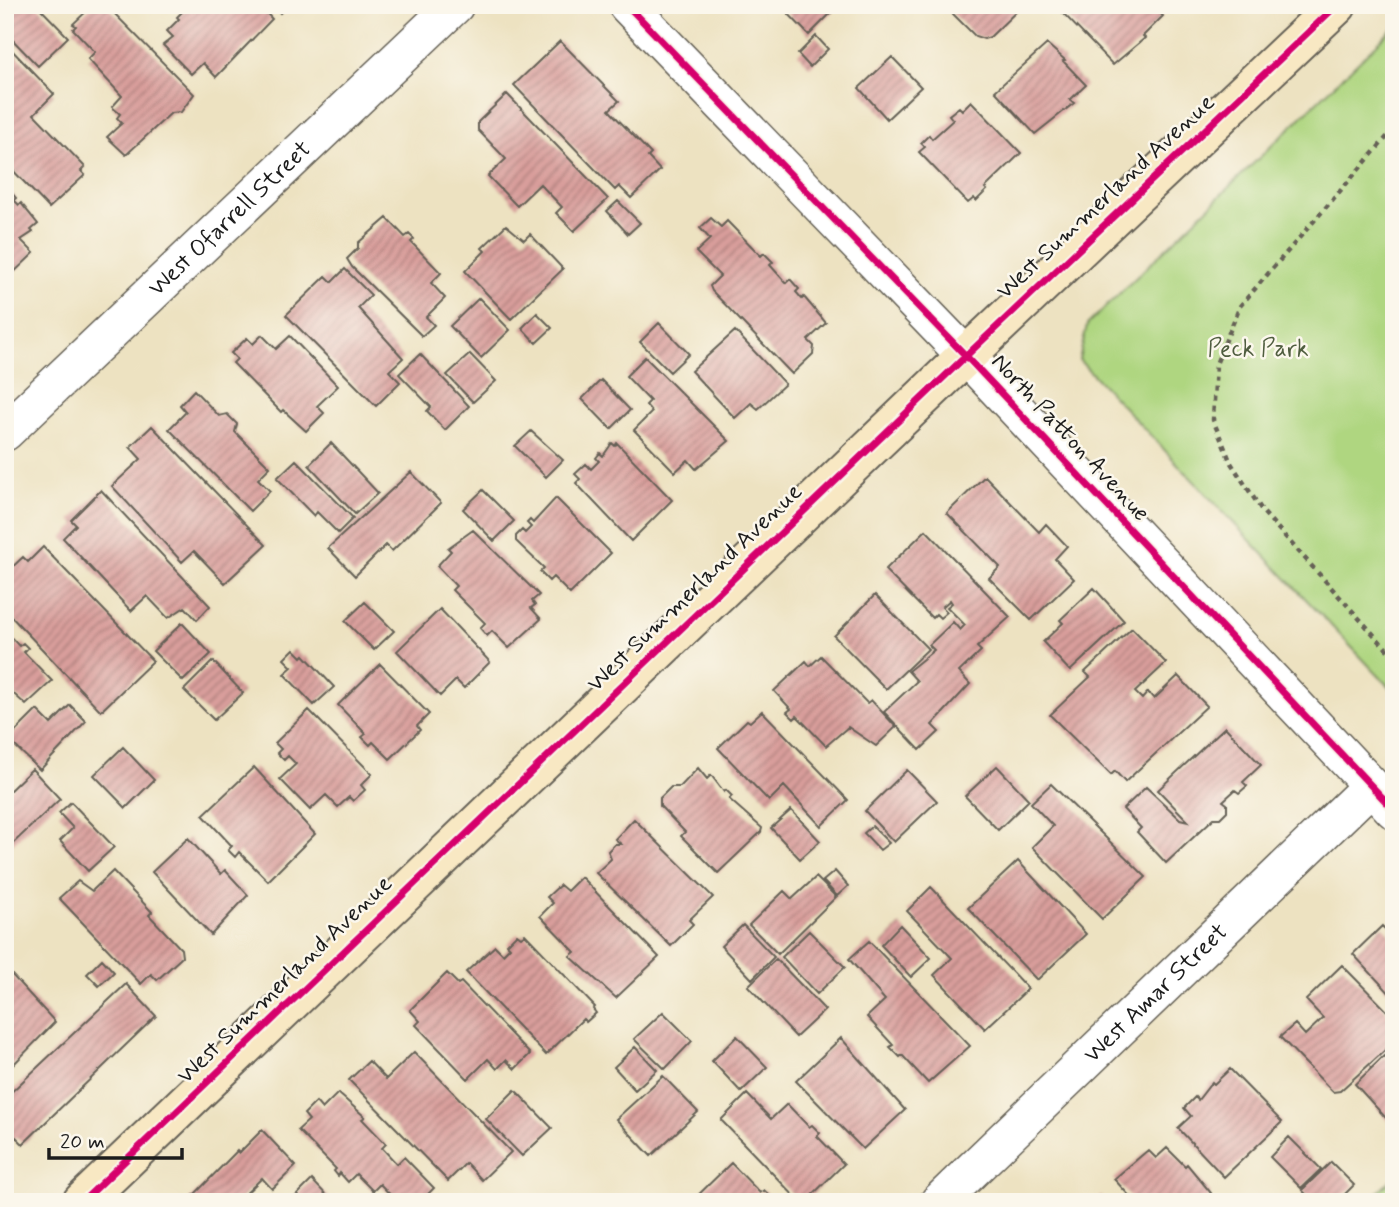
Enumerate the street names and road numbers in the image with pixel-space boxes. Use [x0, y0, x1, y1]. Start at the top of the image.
street label: West Summerland Avenue [990, 87, 1222, 306]
street label: West Ofarrell Street [142, 134, 318, 303]
street label: North Patton Avenue [984, 347, 1156, 529]
street label: West Summerland Avenue [581, 477, 809, 699]
street label: West Summerland Avenue [171, 869, 399, 1091]
street label: West Amar Street [1077, 917, 1235, 1070]

